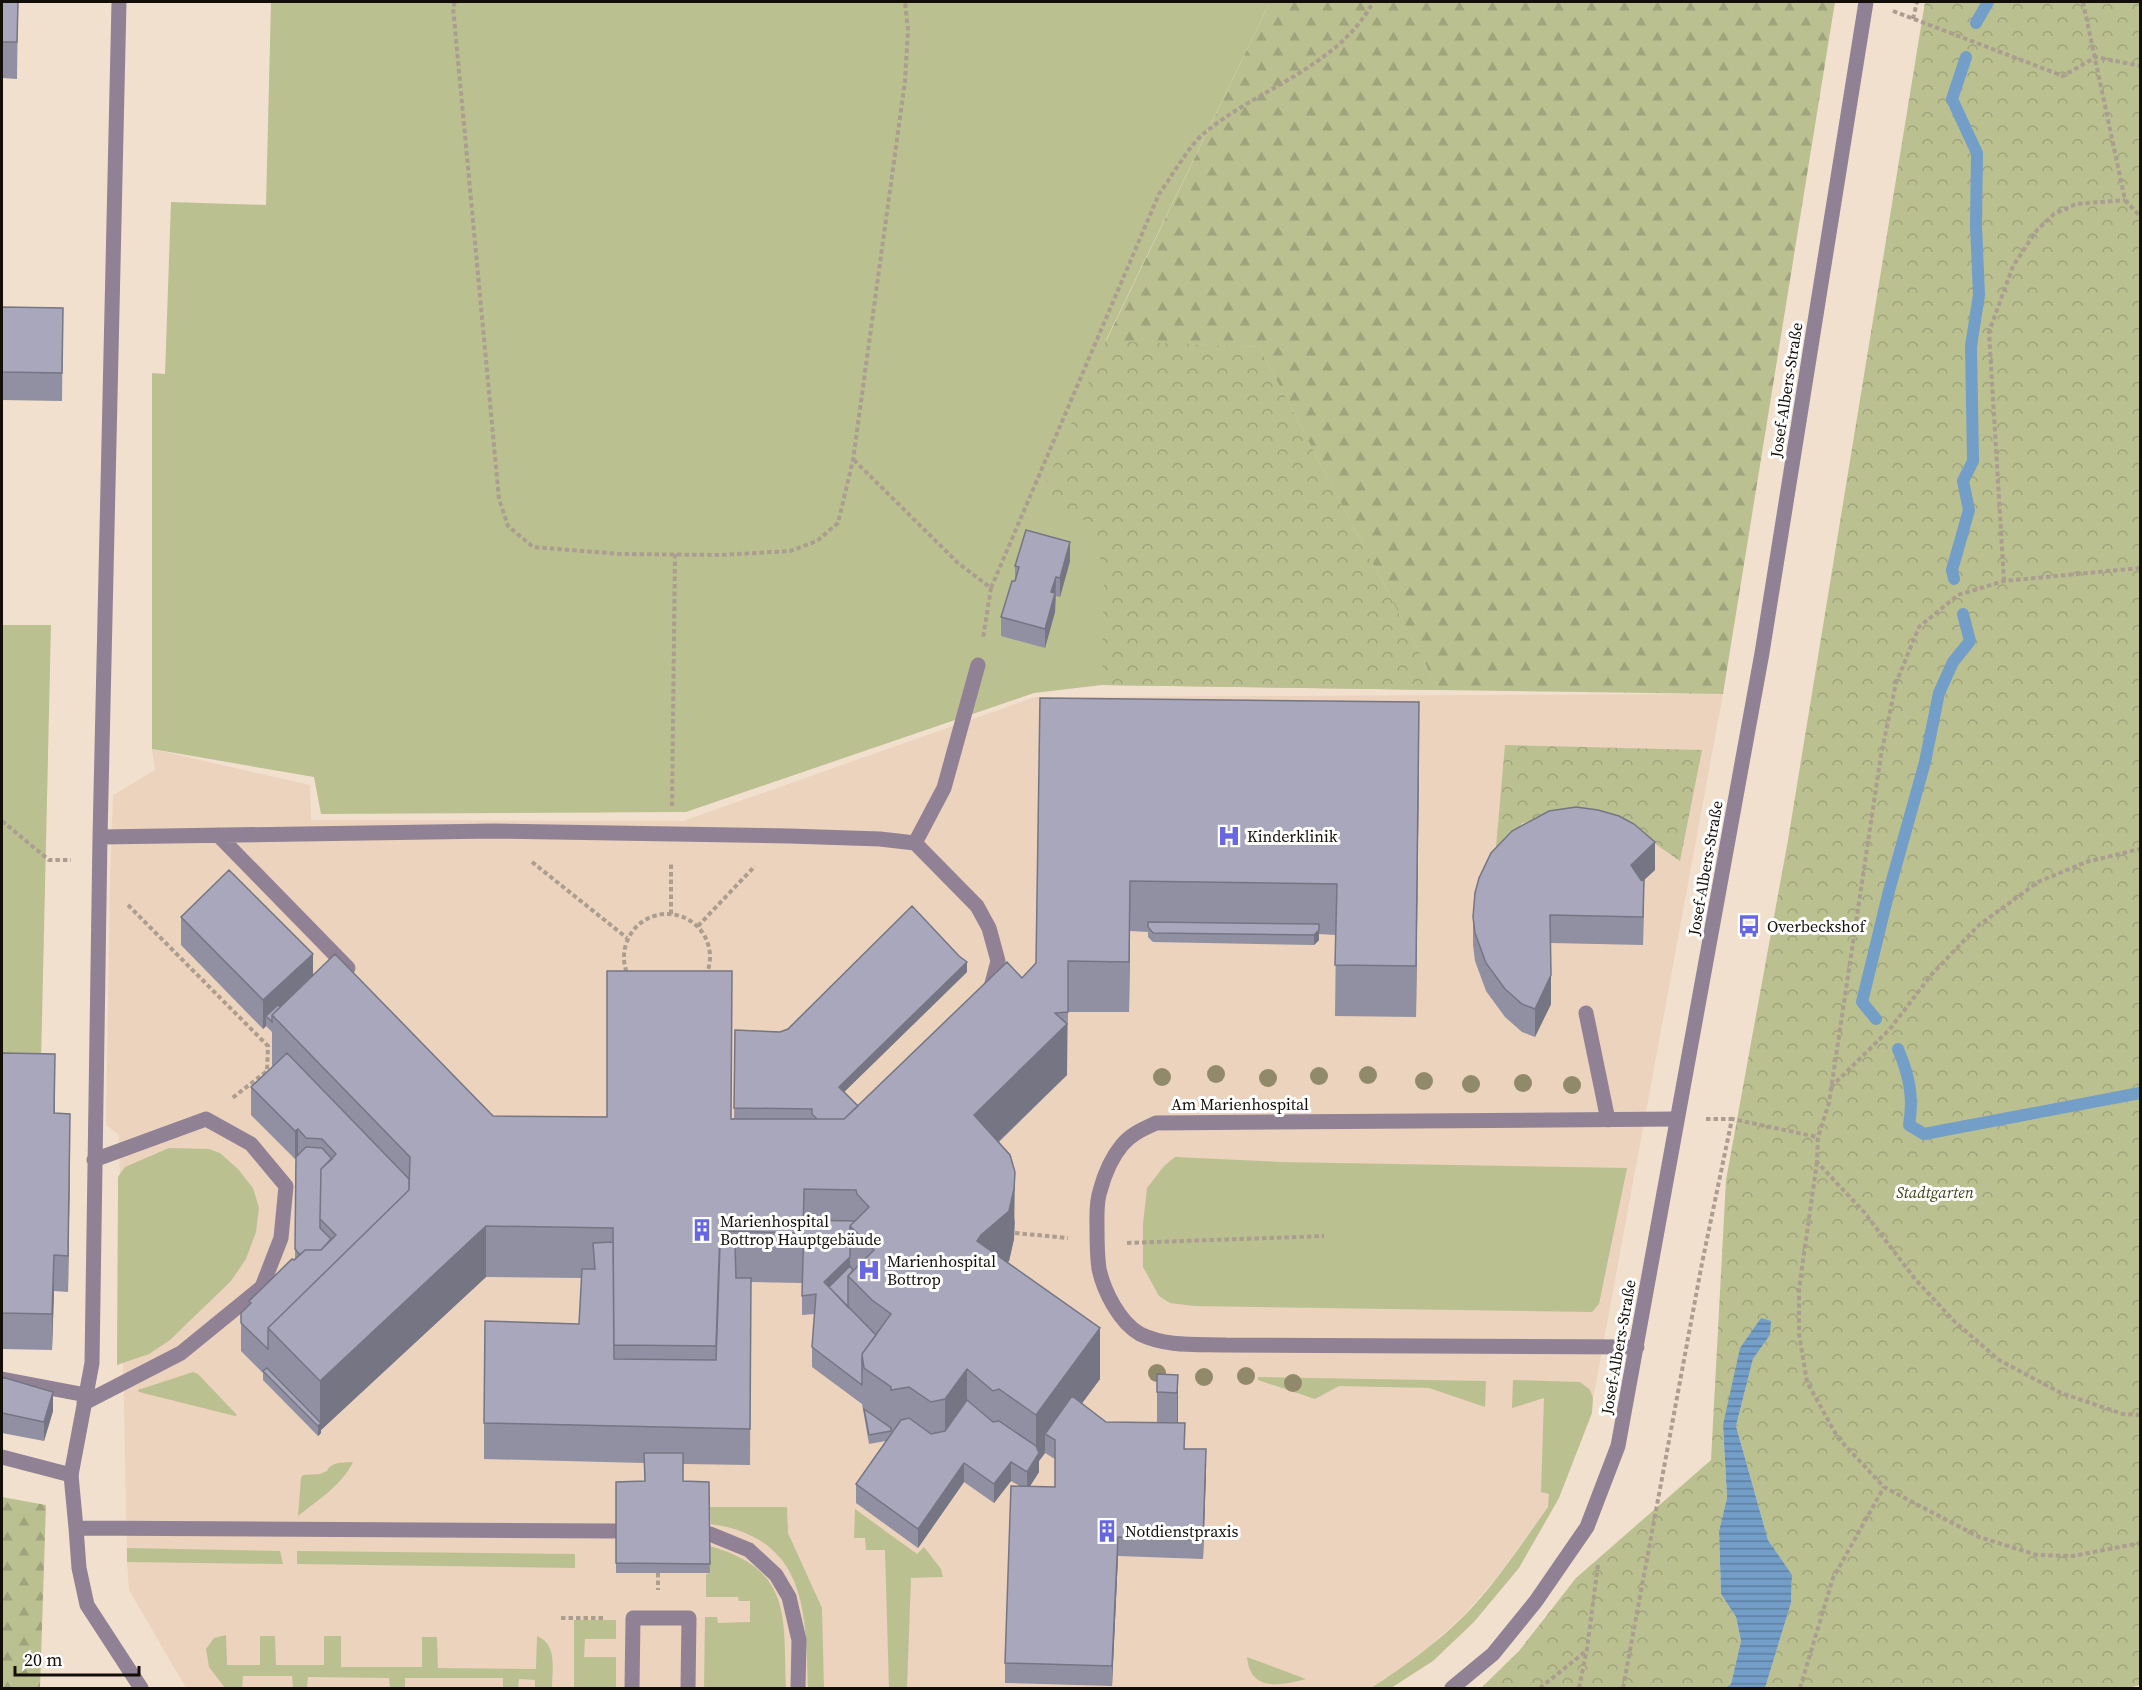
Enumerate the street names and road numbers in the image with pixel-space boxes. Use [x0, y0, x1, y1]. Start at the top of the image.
street label: Josef-Albers-Straße [1764, 321, 1808, 460]
street label: Josef-Albers-Straße [1682, 799, 1728, 938]
street label: Am Marienhospital [1171, 1093, 1309, 1115]
street label: Josef-Albers-Straße [1595, 1278, 1641, 1417]

